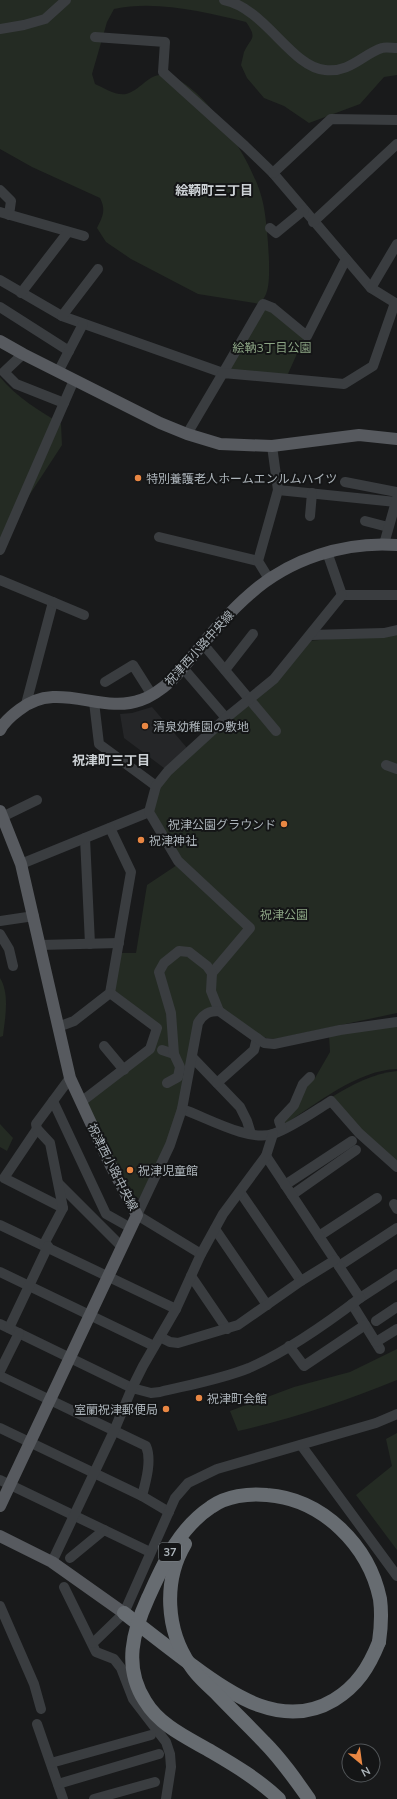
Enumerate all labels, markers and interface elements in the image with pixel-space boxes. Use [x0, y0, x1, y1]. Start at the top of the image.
district label: 絵鞆町三丁目 [175, 182, 253, 198]
park label: 絵靹3丁目公園 [232, 340, 312, 355]
place label: 特別養護老人ホームエンルムハイツ [146, 471, 337, 486]
marker: 特別養護老人ホームエンルムハイツ [133, 473, 143, 483]
street label: 祝津西小路中央線 [161, 607, 237, 689]
place label: 清泉幼稚園の敷地 [153, 719, 249, 734]
marker: 清泉幼稚園の敷地 [140, 721, 150, 731]
district label: 祝津町三丁目 [72, 752, 150, 768]
place label: 祝津公園グラウンド [168, 817, 276, 832]
marker: 祝津公園グラウンド [279, 819, 289, 829]
place label: 祝津神社 [149, 833, 197, 848]
marker: 祝津神社 [136, 835, 146, 845]
park label: 祝津公園 [260, 907, 308, 922]
street label: 祝津西小路中央線 [85, 1121, 141, 1213]
place label: 祝津児童館 [138, 1163, 198, 1178]
marker: 祝津児童館 [125, 1165, 135, 1175]
place label: 祝津町会館 [207, 1391, 267, 1406]
marker: 祝津町会館 [194, 1393, 204, 1403]
place label: 室蘭祝津郵便局 [74, 1402, 158, 1417]
marker: 室蘭祝津郵便局 [161, 1404, 171, 1414]
road number: 37 [159, 1543, 181, 1561]
north arrow [341, 1743, 381, 1783]
text: N [359, 1764, 373, 1780]

